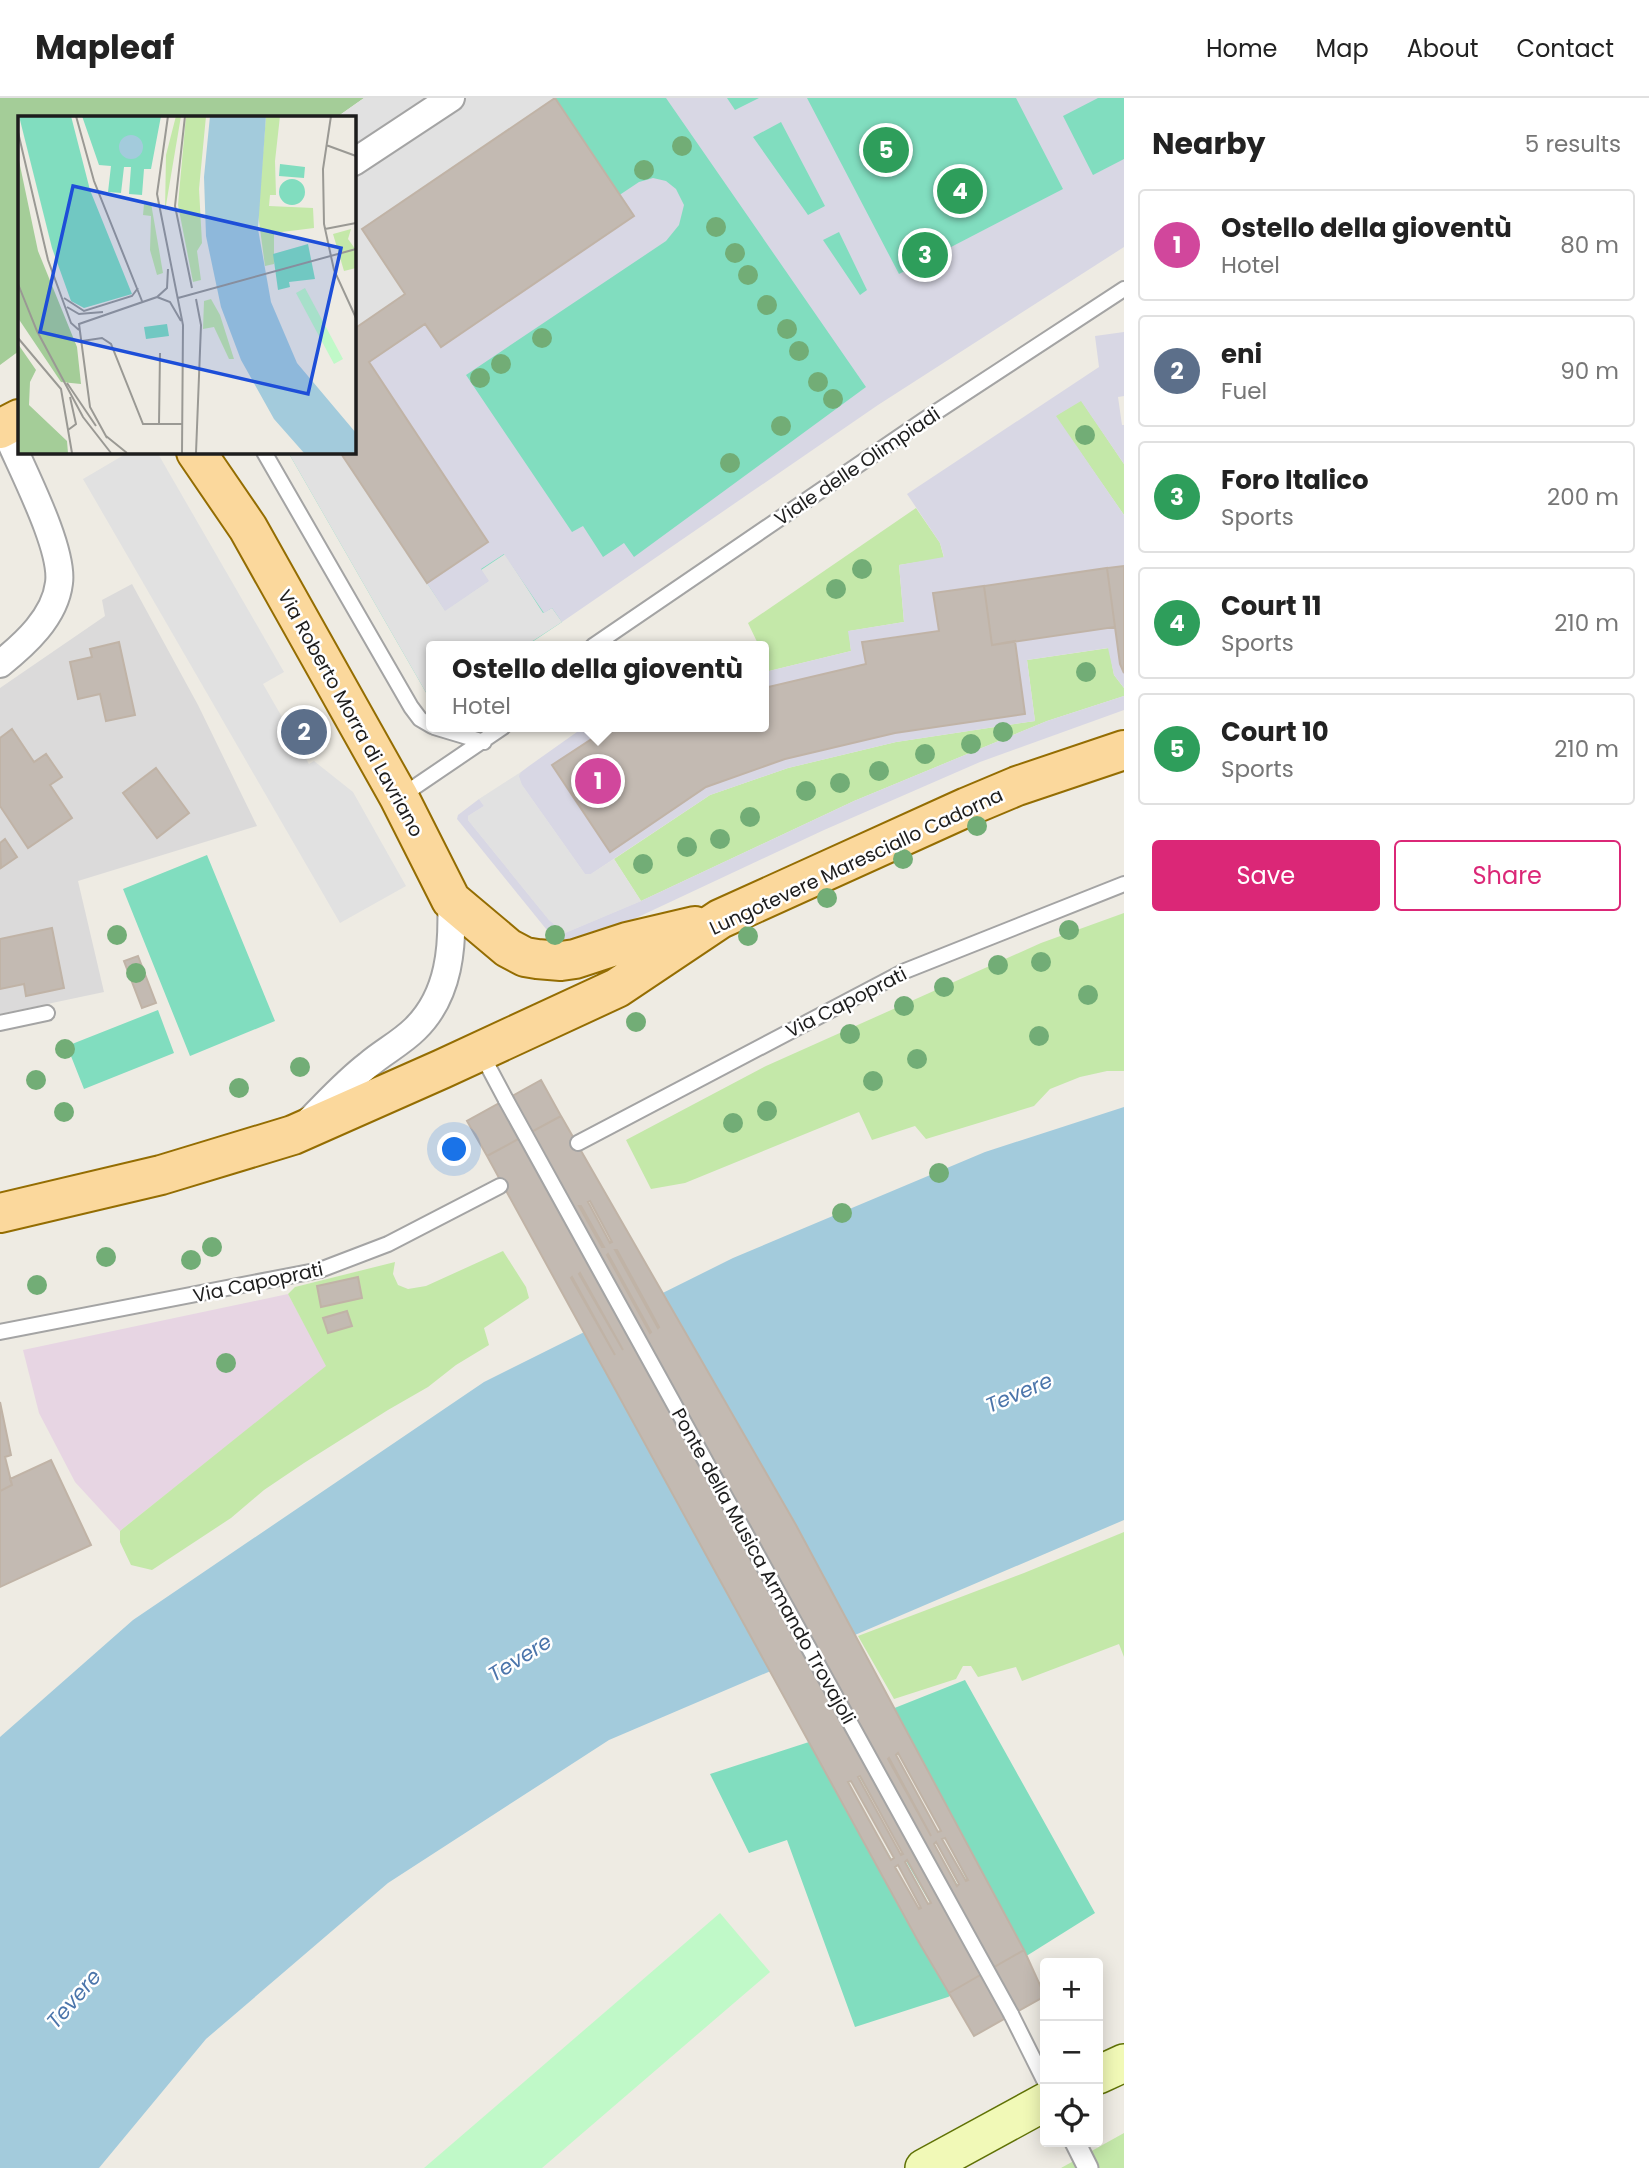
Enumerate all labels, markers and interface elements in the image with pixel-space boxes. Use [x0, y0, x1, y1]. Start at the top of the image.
text: Mapleaf [35, 24, 174, 71]
text: Home [1206, 32, 1278, 65]
text: Map [1316, 32, 1369, 65]
text: About [1407, 32, 1478, 65]
text: Contact [1516, 32, 1614, 65]
inset map [18, 116, 355, 453]
text: Nearby [1152, 122, 1266, 165]
pin: 5 [863, 124, 909, 176]
text: 5 results [1525, 128, 1621, 160]
pin: 4 [937, 165, 983, 217]
text: Ostello della gioventù [1221, 210, 1512, 246]
pin: 3 [902, 229, 948, 281]
text: 1 [1173, 229, 1181, 261]
text: 80 m [1560, 229, 1619, 261]
text: Hotel [1221, 249, 1280, 281]
text: eni [1221, 336, 1262, 372]
text: 2 [1170, 355, 1184, 387]
text: 90 m [1560, 355, 1619, 387]
text: Fuel [1221, 375, 1267, 407]
street label: Viale delle Olimpiadi [769, 401, 945, 532]
text: Foro Italico [1221, 462, 1369, 498]
text: 3 [1170, 481, 1184, 513]
text: 200 m [1547, 481, 1619, 513]
text: Sports [1221, 501, 1294, 533]
street label: Via Roberto Morra di Lavriano [271, 585, 430, 842]
text: Court 11 [1221, 588, 1322, 624]
text: 4 [1169, 607, 1185, 639]
text: 210 m [1554, 607, 1619, 639]
text: Sports [1221, 627, 1294, 659]
popup [426, 641, 769, 732]
text: Ostello della gioventù [452, 651, 743, 687]
text: Hotel [452, 690, 511, 722]
pin: 2 [281, 706, 327, 758]
text: Court 10 [1221, 714, 1329, 750]
text: 5 [1170, 733, 1184, 765]
text: 210 m [1554, 733, 1619, 765]
text: Sports [1221, 753, 1294, 785]
pin: 1 [575, 755, 621, 807]
street label: Lungotevere Maresciallo Cadorna [705, 781, 1007, 941]
button: Save [1152, 840, 1380, 911]
button: Share [1394, 840, 1621, 911]
street label: Via Capoprati [781, 960, 911, 1045]
your location [437, 1132, 471, 1166]
street label: Via Capoprati [191, 1256, 326, 1309]
water label: Tevere [981, 1366, 1057, 1420]
street label: Ponte della Musica Armando Trovajoli [665, 1403, 862, 1729]
water label: Tevere [482, 1627, 557, 1688]
map controls [1040, 1958, 1103, 2147]
button: + [1040, 1958, 1103, 2021]
water label: Tevere [40, 1963, 108, 2035]
button: − [1040, 2021, 1103, 2084]
button: locate [1040, 2084, 1103, 2147]

